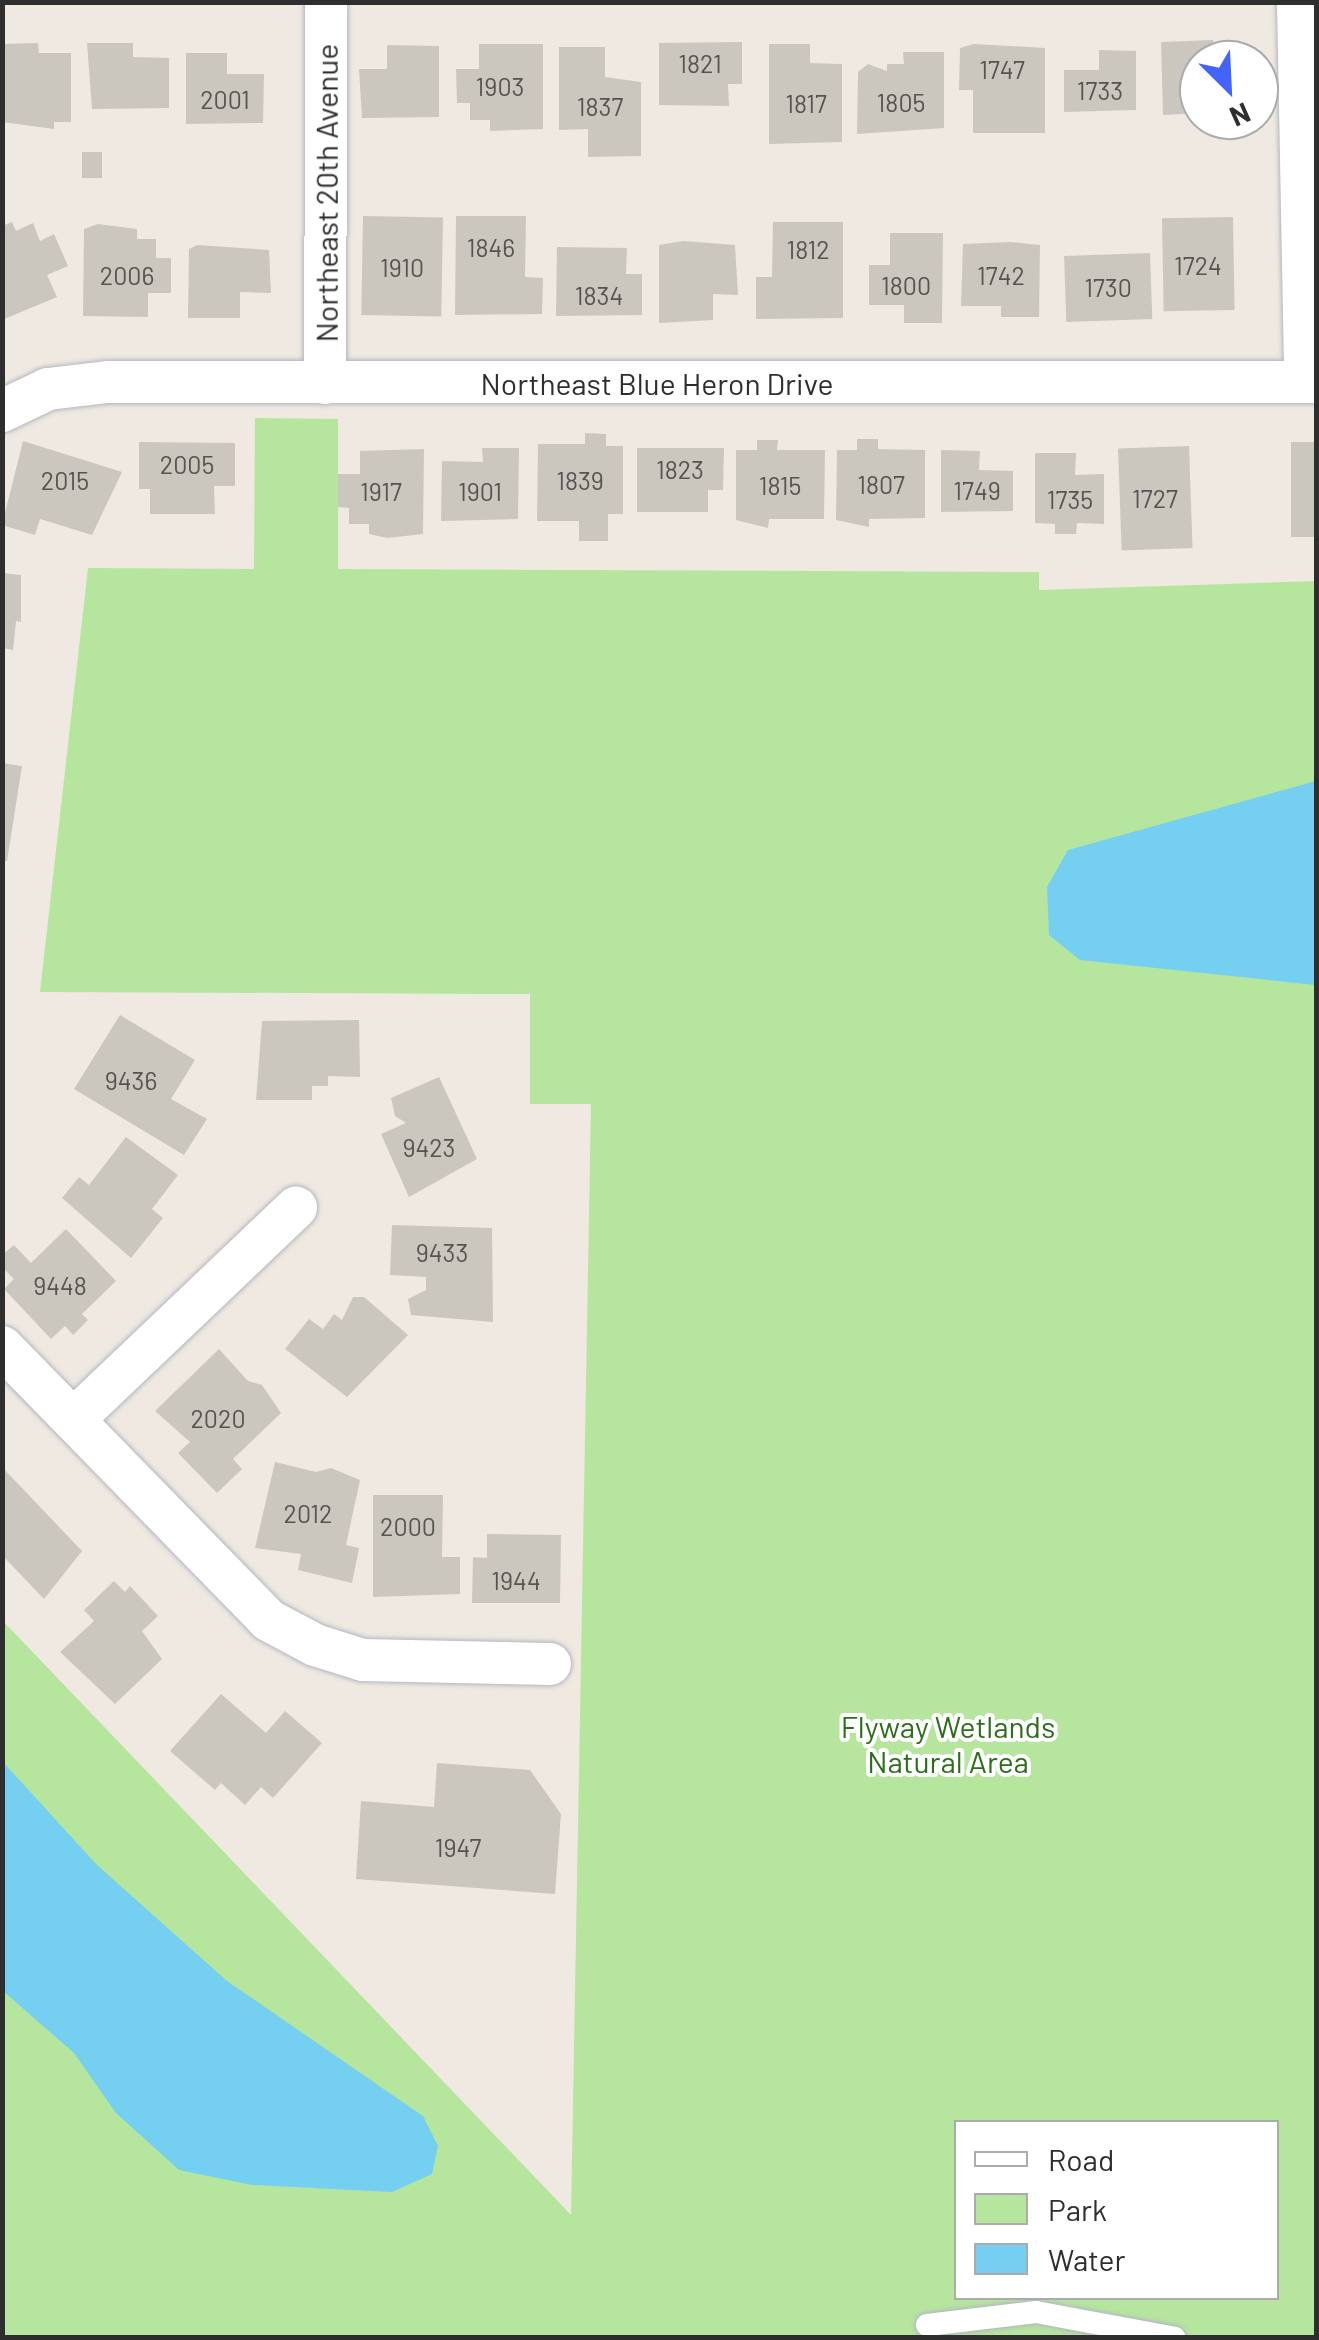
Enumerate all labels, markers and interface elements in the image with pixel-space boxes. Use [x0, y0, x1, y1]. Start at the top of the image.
north arrow [1179, 40, 1279, 140]
street label: Northeast 20th Avenue [308, 44, 344, 342]
house number: 1821 [678, 48, 722, 78]
house number: 1747 [979, 54, 1025, 84]
house number: 1903 [476, 71, 524, 101]
house number: 1733 [1077, 75, 1123, 105]
house number: 2001 [200, 84, 250, 114]
house number: 1805 [877, 87, 925, 117]
house number: 1817 [785, 88, 827, 118]
house number: 1837 [577, 91, 623, 121]
text: N [1225, 96, 1256, 135]
house number: 1846 [467, 232, 515, 262]
house number: 1812 [786, 234, 830, 264]
house number: 1724 [1174, 250, 1222, 280]
house number: 1910 [380, 252, 424, 282]
house number: 2006 [100, 260, 154, 290]
house number: 1742 [977, 260, 1025, 290]
house number: 1800 [881, 270, 931, 300]
house number: 1730 [1084, 272, 1132, 302]
house number: 1834 [575, 280, 623, 310]
street label: Northeast Blue Heron Drive [481, 365, 833, 401]
house number: 2005 [160, 449, 214, 479]
house number: 1823 [656, 454, 704, 484]
house number: 2015 [41, 465, 89, 495]
house number: 1839 [556, 465, 604, 495]
house number: 1807 [857, 469, 905, 499]
house number: 1815 [759, 470, 801, 500]
house number: 1749 [953, 475, 1001, 505]
house number: 1917 [360, 476, 402, 506]
house number: 1901 [458, 476, 502, 506]
house number: 1727 [1132, 483, 1178, 513]
house number: 1735 [1047, 484, 1093, 514]
house number: 9436 [105, 1065, 157, 1095]
house number: 9423 [403, 1132, 455, 1162]
house number: 9433 [416, 1237, 468, 1267]
house number: 9448 [33, 1270, 87, 1300]
house number: 2020 [190, 1403, 246, 1433]
house number: 2012 [284, 1498, 332, 1528]
house number: 2000 [380, 1511, 436, 1541]
house number: 1944 [491, 1565, 541, 1595]
park label: Flyway Wetlands Natural Area [841, 1708, 1055, 1778]
house number: 1947 [435, 1832, 481, 1862]
legend [954, 2120, 1279, 2300]
text: Road [1048, 2141, 1114, 2177]
text: Park [1048, 2191, 1107, 2227]
text: Water [1048, 2241, 1126, 2277]

